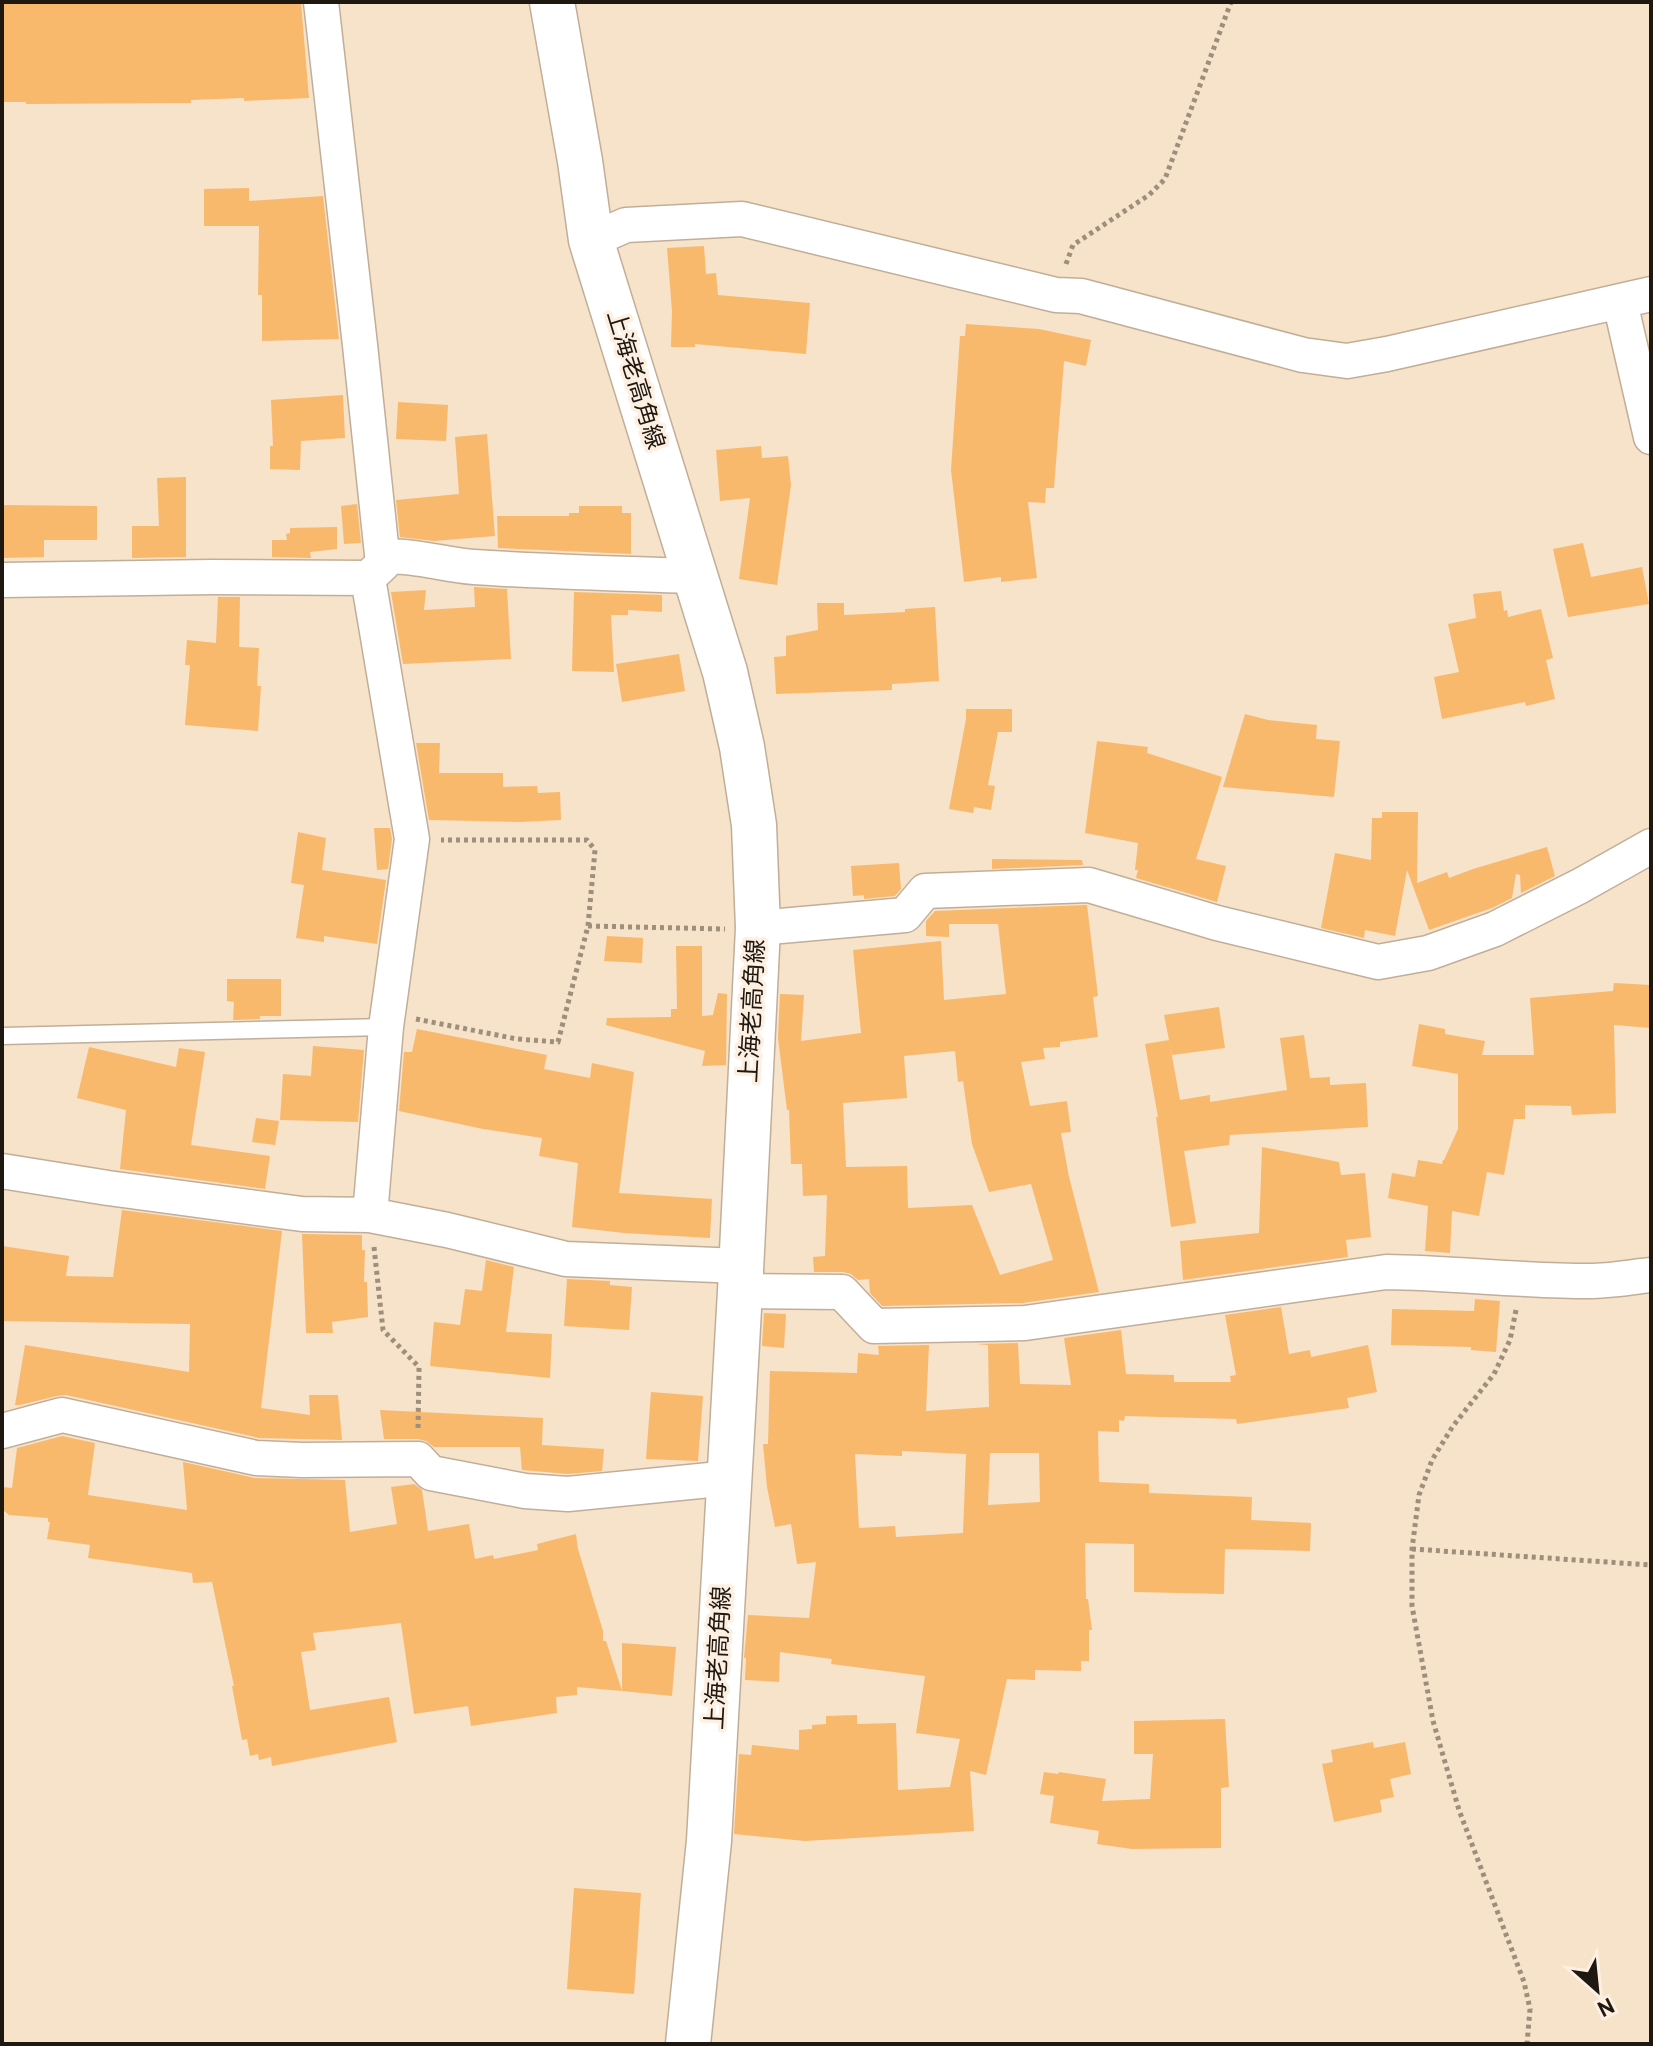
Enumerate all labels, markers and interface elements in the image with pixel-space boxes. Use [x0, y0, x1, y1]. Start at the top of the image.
street label: 上海老高角線 [599, 307, 669, 453]
street label: 上海老高角線 [735, 938, 773, 1084]
street label: 上海老高角線 [701, 1585, 739, 1731]
north arrow [1557, 1950, 1637, 2030]
text: N [1592, 1990, 1618, 2021]

